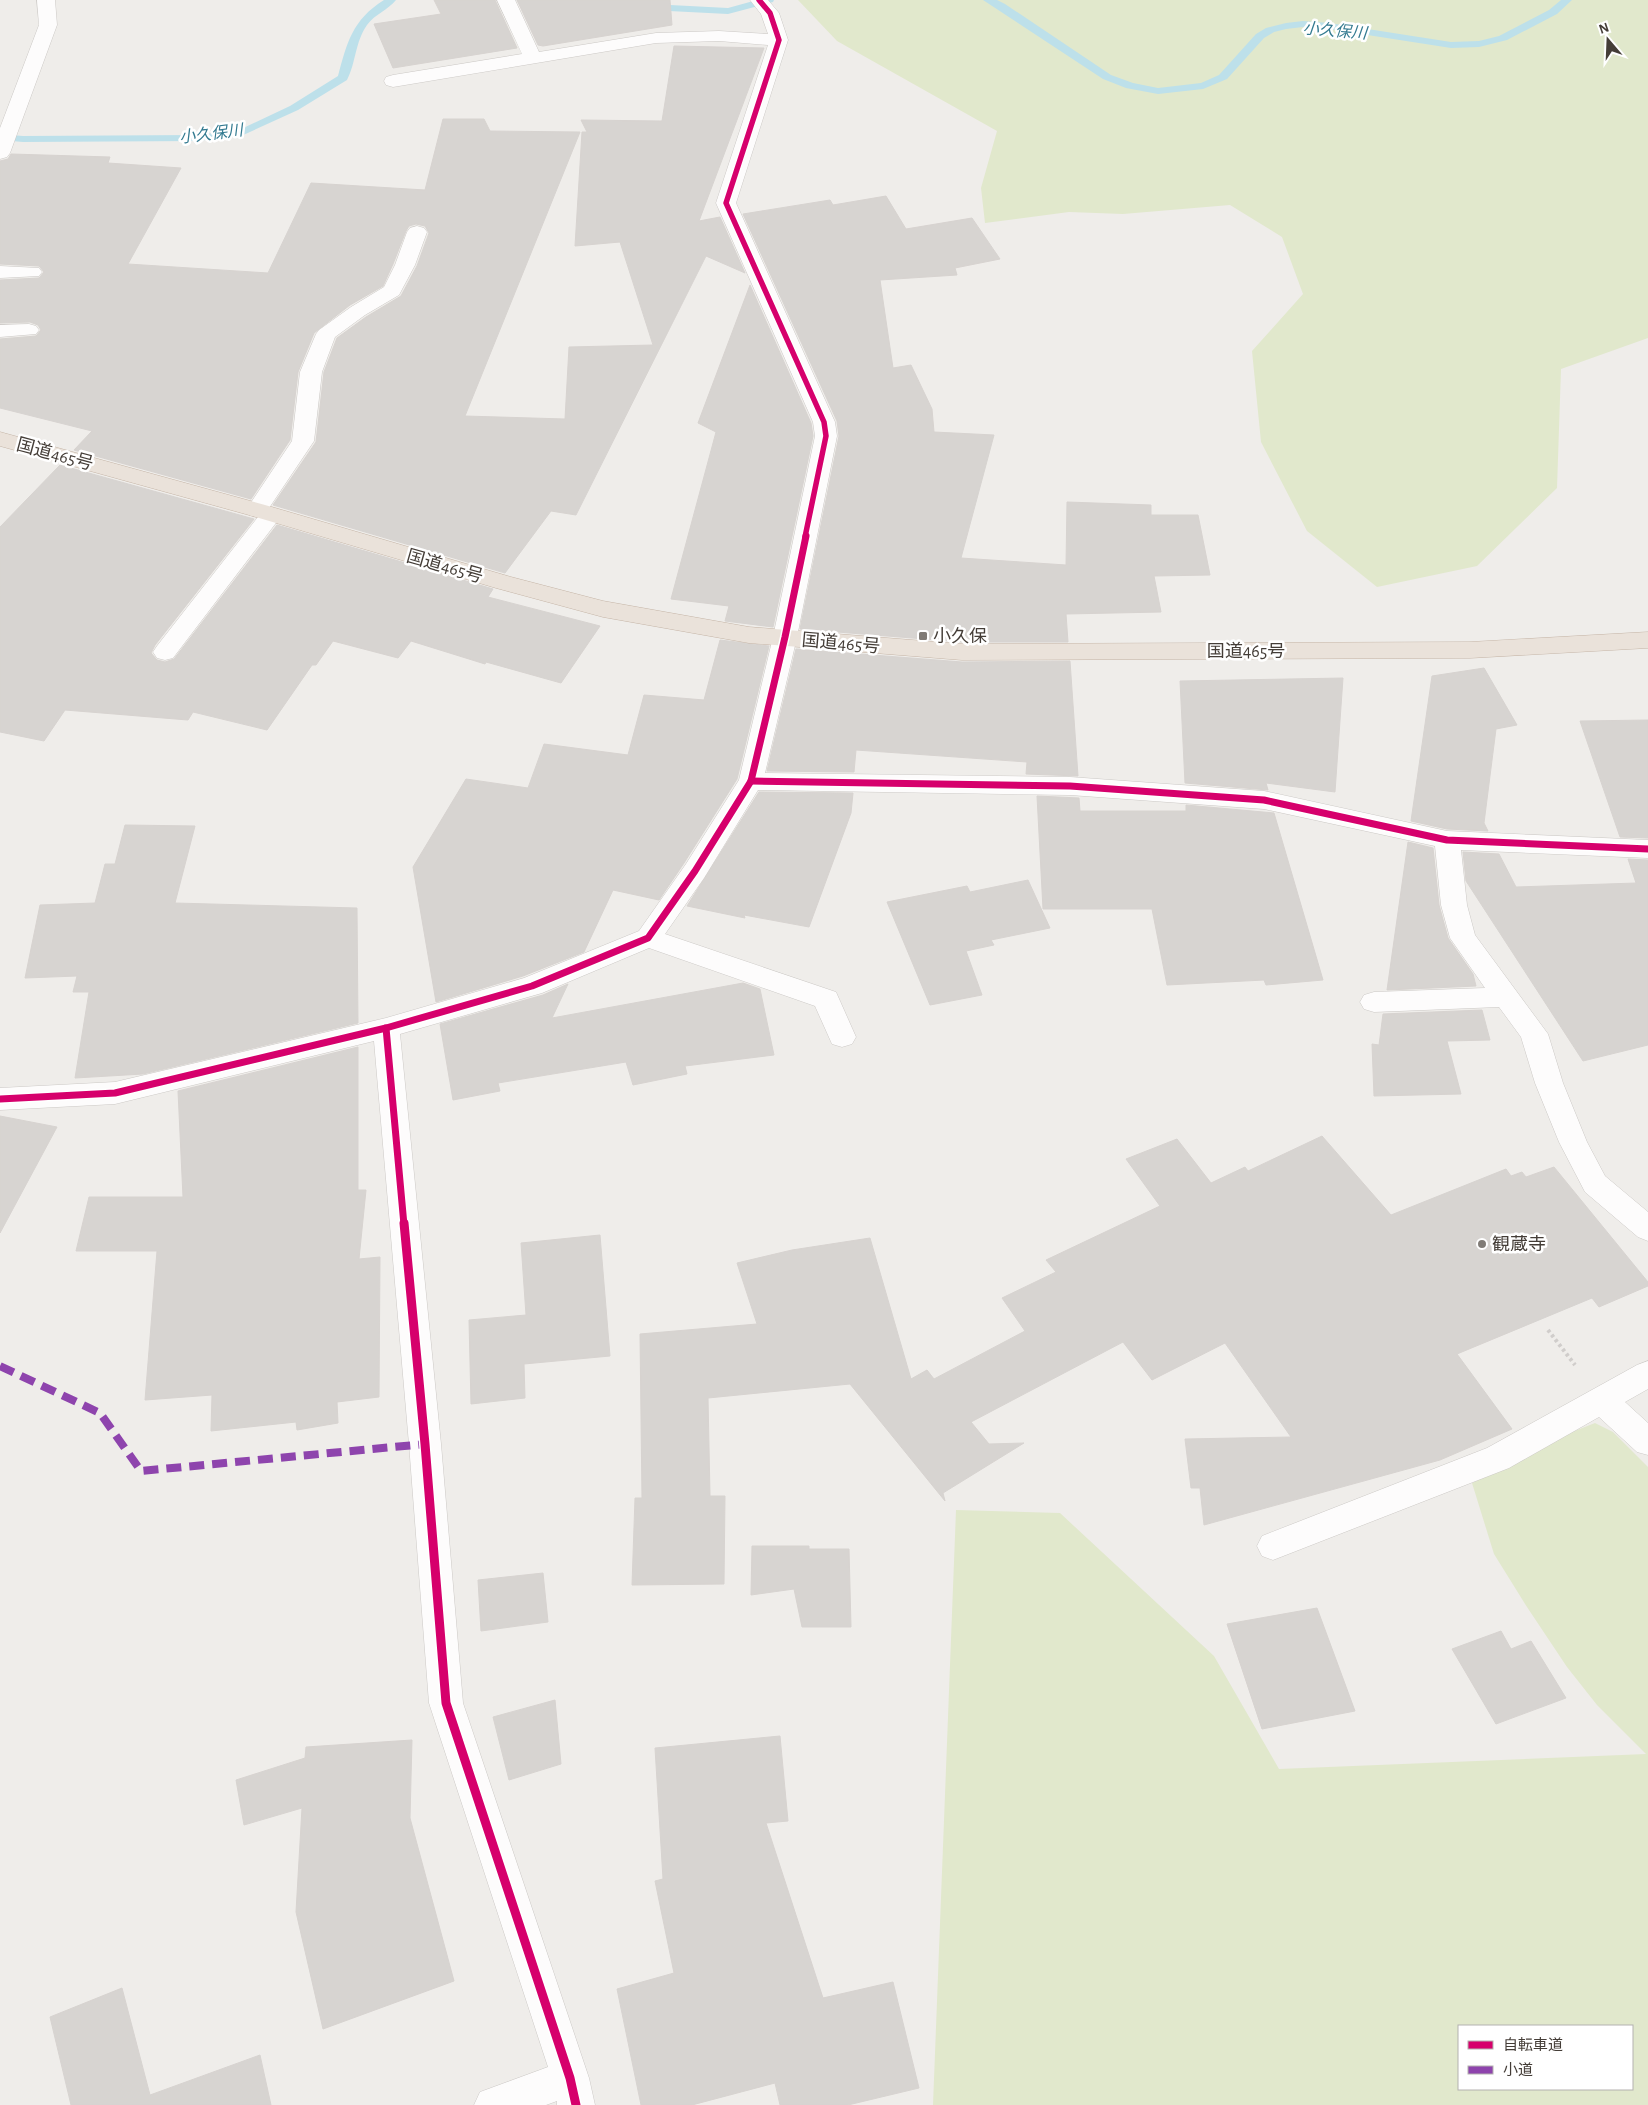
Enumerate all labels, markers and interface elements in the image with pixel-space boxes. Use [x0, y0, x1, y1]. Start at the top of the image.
north arrow [1583, 15, 1633, 65]
water label: 小久保川 [1302, 19, 1370, 42]
text: N [1597, 20, 1611, 37]
water label: 小久保川 [178, 121, 246, 146]
street label: 国道465号 [14, 434, 96, 474]
street label: 国道465号 [404, 546, 486, 586]
place label: 小久保 [933, 626, 987, 646]
street label: 国道465号 [801, 630, 881, 656]
marker: 小久保 [917, 630, 929, 642]
street label: 国道465号 [1207, 641, 1285, 661]
place label: 観蔵寺 [1492, 1235, 1546, 1254]
marker: 観蔵寺 [1476, 1238, 1488, 1250]
legend [1458, 2025, 1633, 2090]
text: 自転車道 [1503, 2037, 1563, 2053]
text: 小道 [1503, 2062, 1533, 2078]

